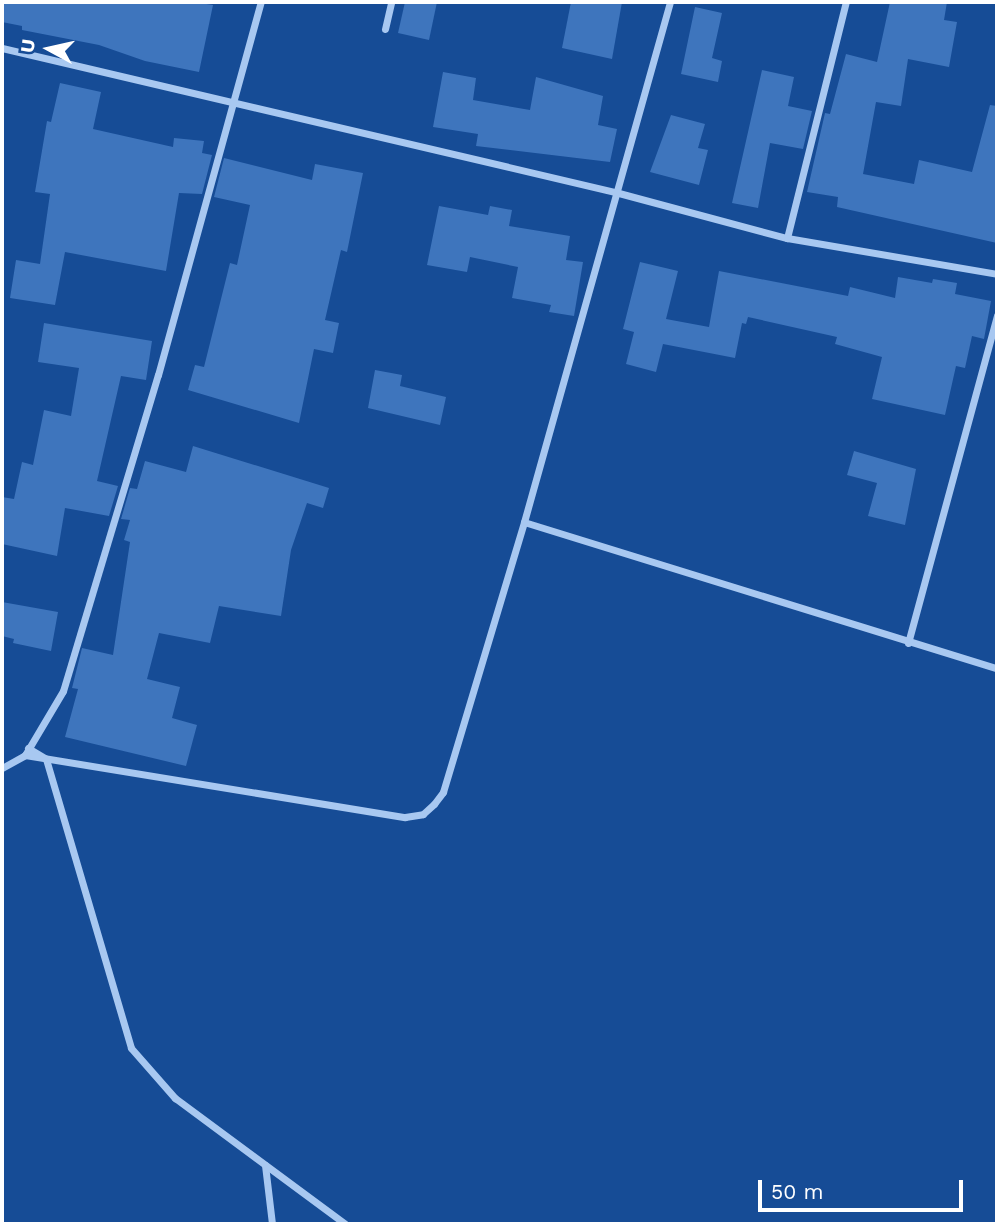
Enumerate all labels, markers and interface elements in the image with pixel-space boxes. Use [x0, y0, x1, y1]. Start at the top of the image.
north arrow [14, 14, 84, 84]
text: U [15, 38, 40, 54]
scale bar [761, 1166, 966, 1210]
text: 50 m [771, 1179, 823, 1204]

